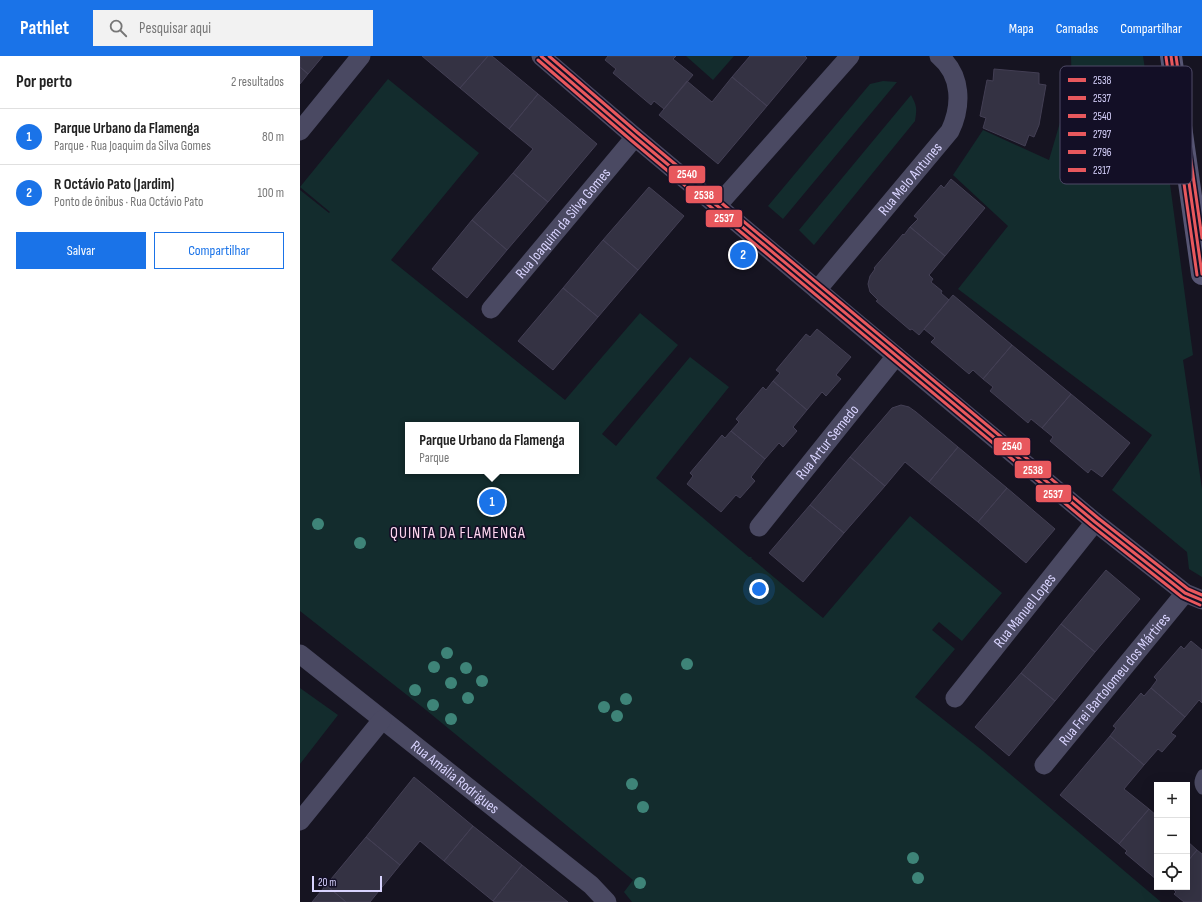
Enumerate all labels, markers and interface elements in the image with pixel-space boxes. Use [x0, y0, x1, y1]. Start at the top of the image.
search box [93, 10, 373, 46]
text: Pathlet [20, 17, 69, 40]
icon: search [107, 17, 129, 39]
text: Pesquisar aqui [139, 19, 211, 38]
text: Mapa [1009, 20, 1034, 37]
text: Camadas [1056, 20, 1098, 37]
text: Compartilhar [1120, 20, 1182, 37]
legend [1060, 66, 1192, 184]
text: Por perto [16, 72, 72, 92]
text: 2 resultados [231, 74, 284, 90]
text: 2538 [1093, 74, 1112, 87]
text: 2537 [1093, 92, 1112, 105]
text: 2540 [1093, 110, 1112, 123]
text: Parque Urbano da Flamenga [54, 119, 199, 138]
text: 2797 [1093, 128, 1112, 141]
text: 1 [26, 129, 32, 145]
text: 80 m [262, 129, 284, 145]
text: Parque · Rua Joaquim da Silva Gomes [54, 138, 211, 154]
street label: Rua Melo Antunes [874, 139, 946, 220]
text: 2796 [1093, 146, 1112, 159]
street label: Rua Joaquim da Silva Gomes [511, 164, 615, 283]
text: 2317 [1093, 164, 1111, 177]
line badge: 2540 [668, 165, 706, 184]
text: 2540 [677, 168, 697, 181]
text: R Octávio Pato (Jardim) [54, 175, 174, 194]
text: 2 [26, 185, 32, 201]
text: 100 m [257, 185, 284, 201]
line badge: 2538 [685, 185, 723, 204]
text: 2538 [694, 189, 714, 202]
text: Ponto de ônibus · Rua Octávio Pato [54, 194, 204, 210]
line badge: 2537 [705, 209, 743, 228]
text: 2537 [714, 212, 734, 225]
button: Salvar [16, 232, 146, 269]
button: Compartilhar [154, 232, 284, 269]
pin: 2 [730, 240, 756, 270]
street label: Rua Artur Semedo [792, 401, 863, 484]
popup [405, 422, 579, 474]
text: Parque Urbano da Flamenga [419, 431, 565, 450]
line badge: 2540 [993, 437, 1031, 456]
text: 2540 [1002, 440, 1022, 453]
text: Parque [419, 450, 449, 466]
line badge: 2538 [1014, 460, 1052, 479]
text: 2538 [1023, 464, 1043, 477]
line badge: 2537 [1035, 484, 1072, 503]
pin: 1 [479, 487, 505, 517]
text: 2537 [1043, 488, 1063, 501]
district label: QUINTA DA FLAMENGA [390, 524, 526, 543]
street label: Rua Manuel Lopes [990, 570, 1060, 652]
your location [749, 579, 769, 599]
street label: Rua Frei Bartolomeu dos Mártires [1055, 609, 1175, 750]
street label: Rua Amália Rodrigues [407, 737, 503, 818]
map controls [1154, 782, 1190, 890]
button: + [1154, 782, 1190, 818]
button: − [1154, 818, 1190, 854]
button: locate [1154, 854, 1190, 890]
scale bar [312, 874, 382, 893]
text: 20 m [318, 876, 336, 889]

